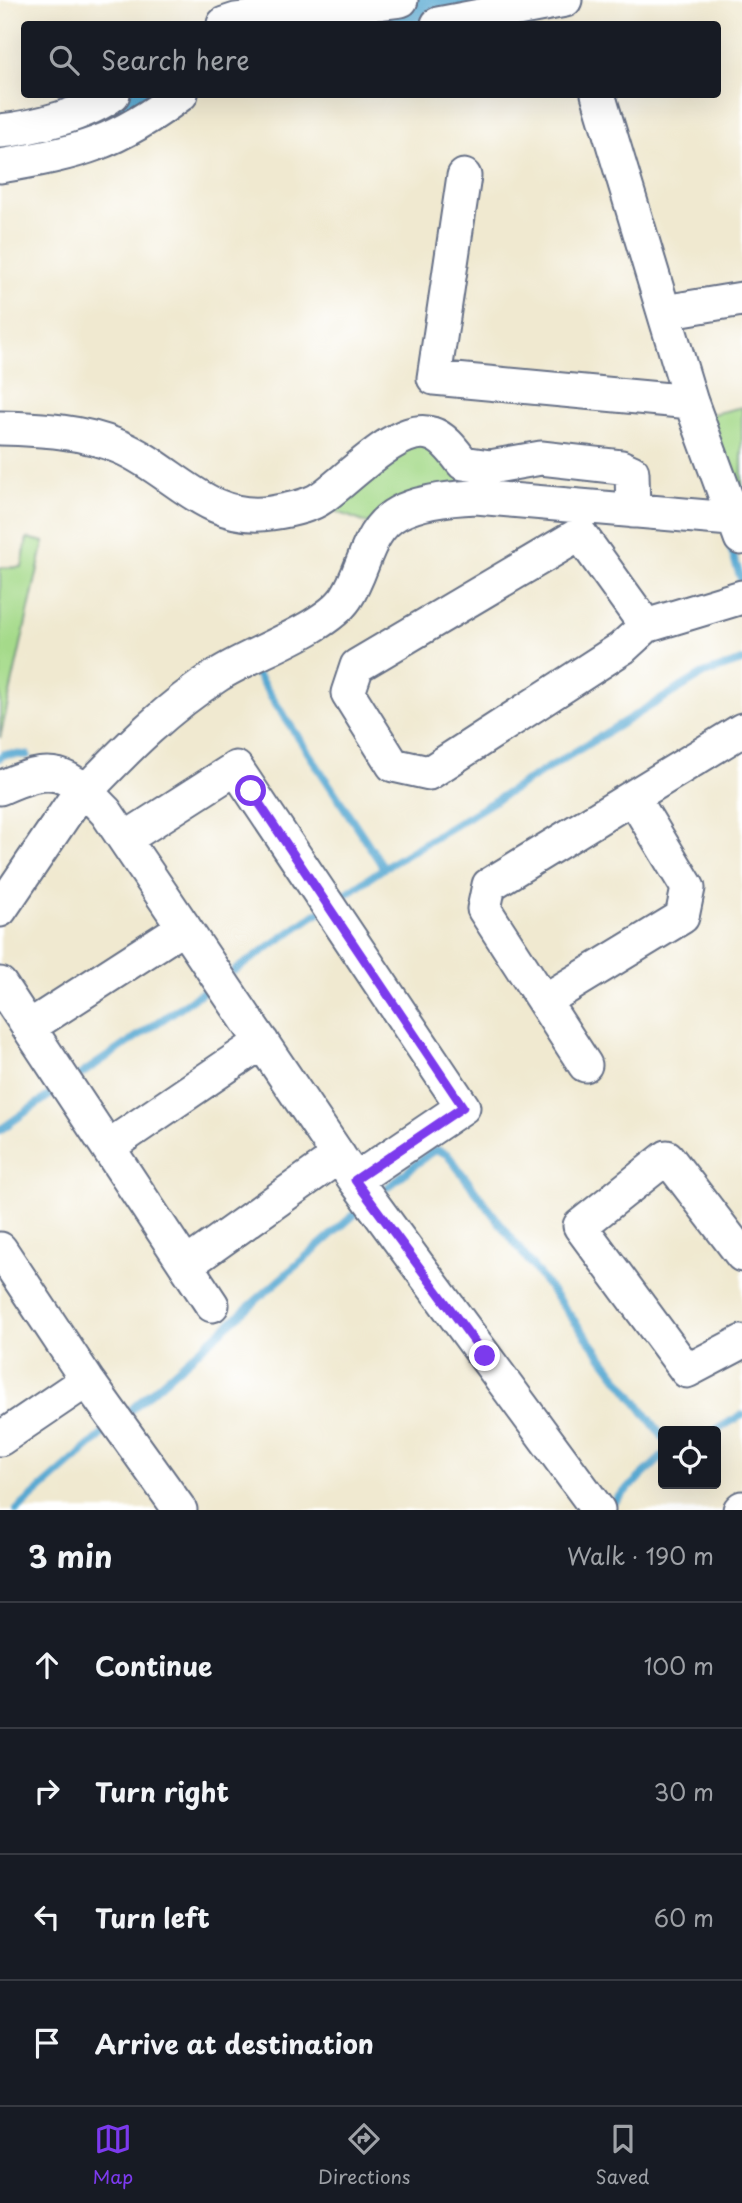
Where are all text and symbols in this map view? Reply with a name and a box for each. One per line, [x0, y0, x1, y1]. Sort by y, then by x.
search box [21, 21, 721, 98]
text: Search here [101, 40, 250, 79]
icon: search [45, 41, 83, 79]
route start [235, 775, 266, 806]
route end [469, 1340, 500, 1371]
map controls [658, 1426, 721, 1489]
button: locate [658, 1426, 721, 1489]
text: 3 min [28, 1533, 113, 1578]
text: Walk · 190 m [567, 1538, 714, 1573]
icon: ahead [28, 1646, 66, 1684]
text: Continue [95, 1646, 212, 1685]
text: 100 m [644, 1648, 714, 1683]
icon: right [28, 1772, 66, 1810]
text: Turn right [95, 1772, 229, 1811]
text: 30 m [653, 1774, 714, 1809]
icon: left [28, 1898, 66, 1936]
text: Turn left [95, 1898, 210, 1937]
text: 60 m [654, 1900, 714, 1935]
icon: arrive [28, 2024, 66, 2062]
text: Arrive at destination [95, 2024, 374, 2063]
tab: Map [93, 2120, 133, 2190]
tab: Directions [318, 2120, 411, 2190]
tab: Saved [596, 2120, 649, 2190]

